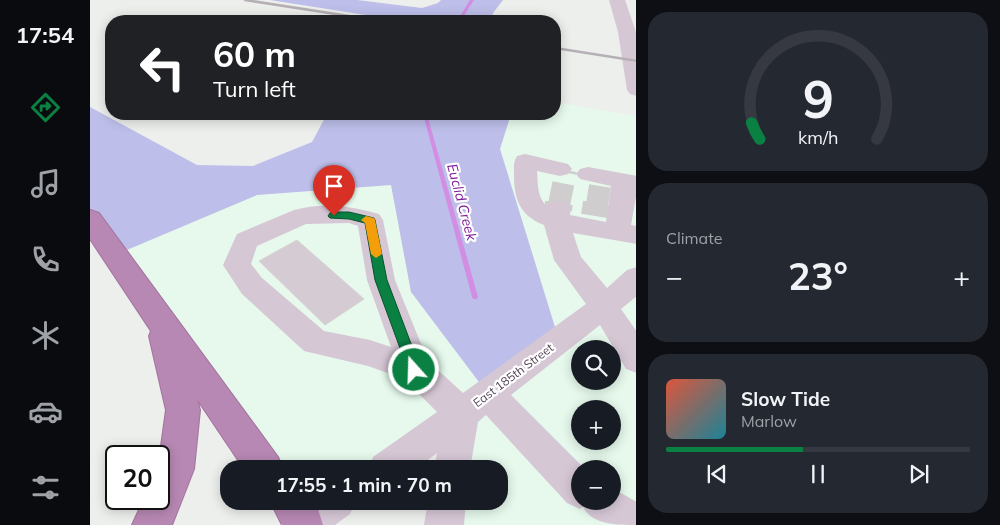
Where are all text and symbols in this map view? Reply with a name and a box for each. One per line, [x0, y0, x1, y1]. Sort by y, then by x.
text: 17:54 [16, 21, 74, 49]
text: 60 m [213, 32, 296, 76]
icon: left [130, 35, 195, 100]
text: 9 [802, 66, 834, 131]
text: Turn left [213, 75, 296, 103]
icon: directions [28, 90, 63, 125]
text: km/h [798, 126, 838, 148]
water label: Euclid Creek [443, 162, 481, 243]
pin [313, 165, 355, 216]
icon: music [28, 166, 63, 201]
icon: arrive [320, 172, 348, 200]
text: Climate [666, 228, 722, 248]
icon: phone [28, 242, 63, 277]
text: 23° [788, 252, 848, 300]
text: − [666, 259, 683, 294]
text: + [953, 259, 970, 294]
icon: climate [28, 318, 63, 353]
street label: East 185th Street [470, 340, 556, 410]
map controls [571, 340, 621, 510]
button: search [571, 340, 621, 390]
position arrow [387, 343, 439, 395]
text: Slow Tide [741, 387, 830, 411]
icon: car [28, 394, 63, 429]
button: + [571, 400, 621, 450]
text: Marlow [741, 411, 797, 431]
speed limit sign: 20 [105, 445, 170, 510]
button: − [571, 460, 621, 510]
icon: previous [703, 460, 731, 488]
icon: pause [804, 460, 832, 488]
icon: next [905, 460, 933, 488]
icon: filters [28, 470, 63, 505]
text: 17:55 · 1 min · 70 m [276, 473, 452, 497]

